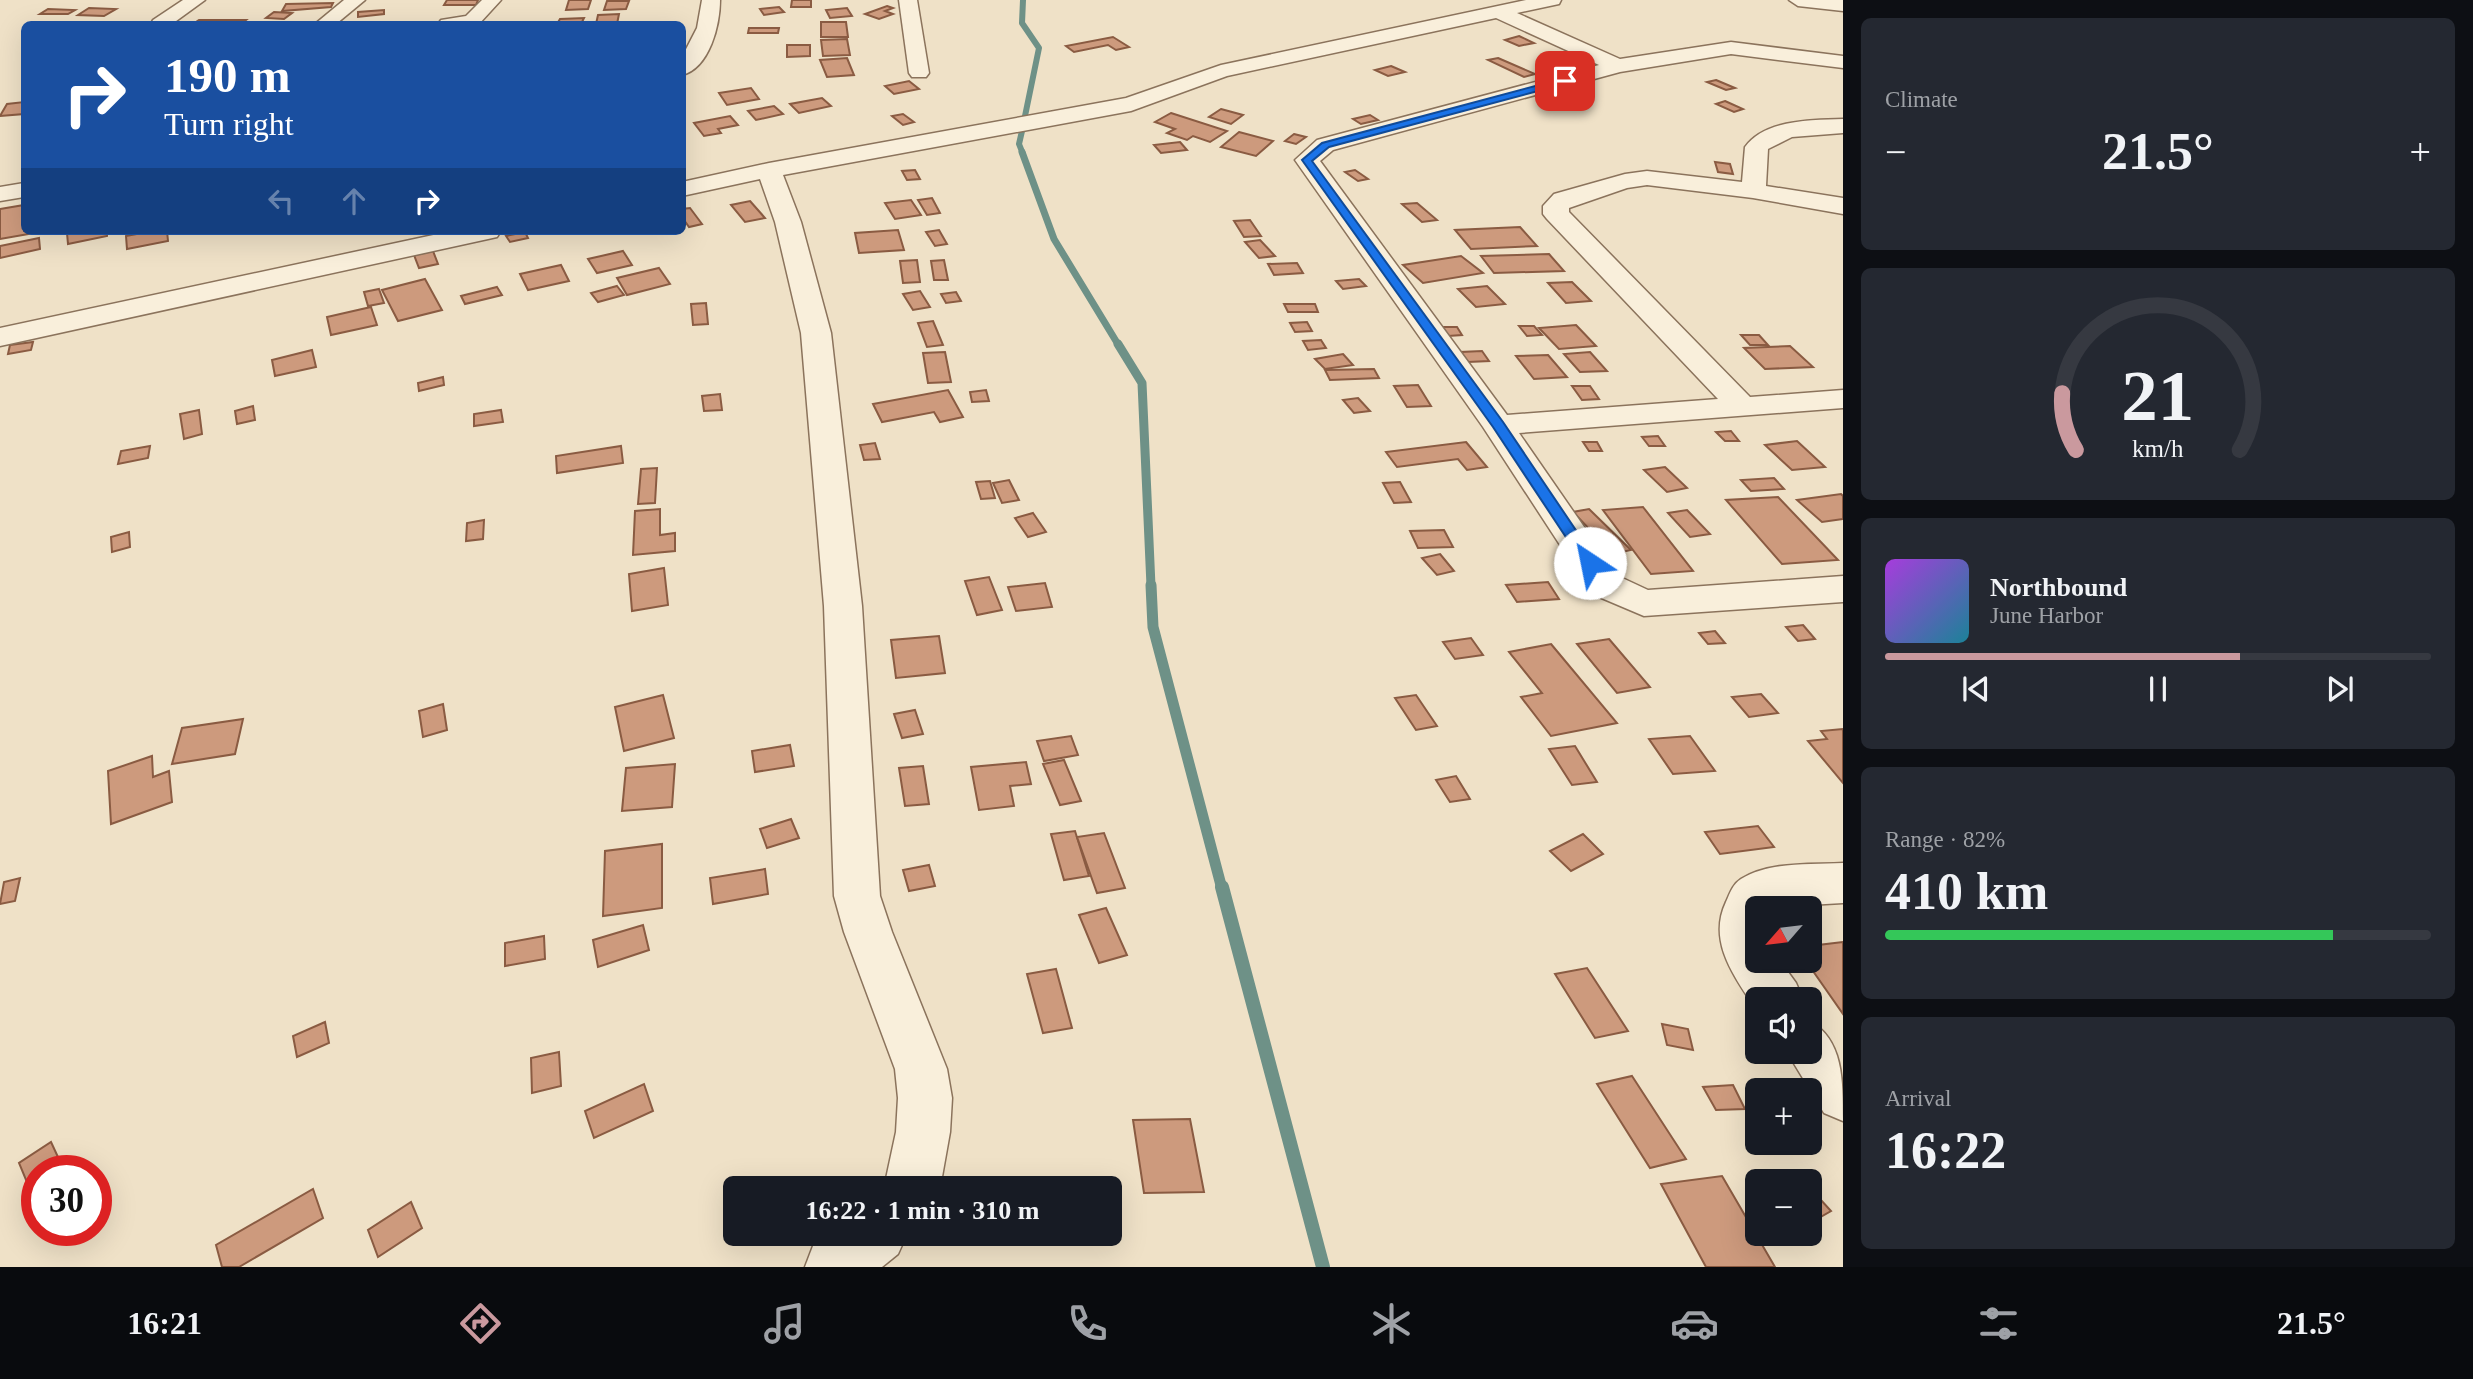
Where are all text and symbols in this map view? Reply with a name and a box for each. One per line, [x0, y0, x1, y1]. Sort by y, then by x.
text: 190 m [164, 48, 291, 103]
icon: right [49, 49, 140, 140]
pin [1535, 51, 1595, 111]
icon: arrive [1546, 62, 1584, 100]
text: Climate [1885, 87, 1958, 112]
text: Turn right [164, 106, 294, 142]
text: 21.5° [2102, 123, 2214, 180]
text: − [1885, 131, 1906, 173]
text: + [2410, 131, 2431, 173]
icon: left [262, 182, 300, 220]
icon: ahead [335, 182, 373, 220]
icon: right [408, 182, 446, 220]
text: 21 [2122, 355, 2194, 436]
text: km/h [2132, 434, 2184, 461]
position arrow [1553, 526, 1627, 600]
text: Northbound [1990, 573, 2127, 602]
text: June Harbor [1990, 603, 2103, 628]
icon: previous [1957, 670, 1995, 708]
icon: pause [2139, 670, 2177, 708]
icon: next [2321, 670, 2359, 708]
text: Range · 82% [1885, 827, 2005, 852]
text: 410 km [1885, 863, 2048, 920]
north arrow [1745, 896, 1822, 973]
map controls [1745, 896, 1822, 1246]
button: sound [1745, 987, 1822, 1064]
button: + [1745, 1078, 1822, 1155]
text: Arrival [1885, 1086, 1951, 1111]
text: 16:22 [1885, 1122, 2006, 1179]
speed limit sign: 30 [21, 1155, 112, 1246]
button: − [1745, 1169, 1822, 1246]
text: 16:22 · 1 min · 310 m [806, 1196, 1040, 1225]
icon: directions [456, 1299, 505, 1348]
icon: music [760, 1299, 809, 1348]
icon: phone [1063, 1299, 1112, 1348]
icon: climate [1367, 1299, 1416, 1348]
icon: car [1670, 1299, 1719, 1348]
icon: filters [1974, 1299, 2023, 1348]
text: 16:21 [127, 1305, 202, 1341]
text: 21.5° [2277, 1305, 2346, 1341]

